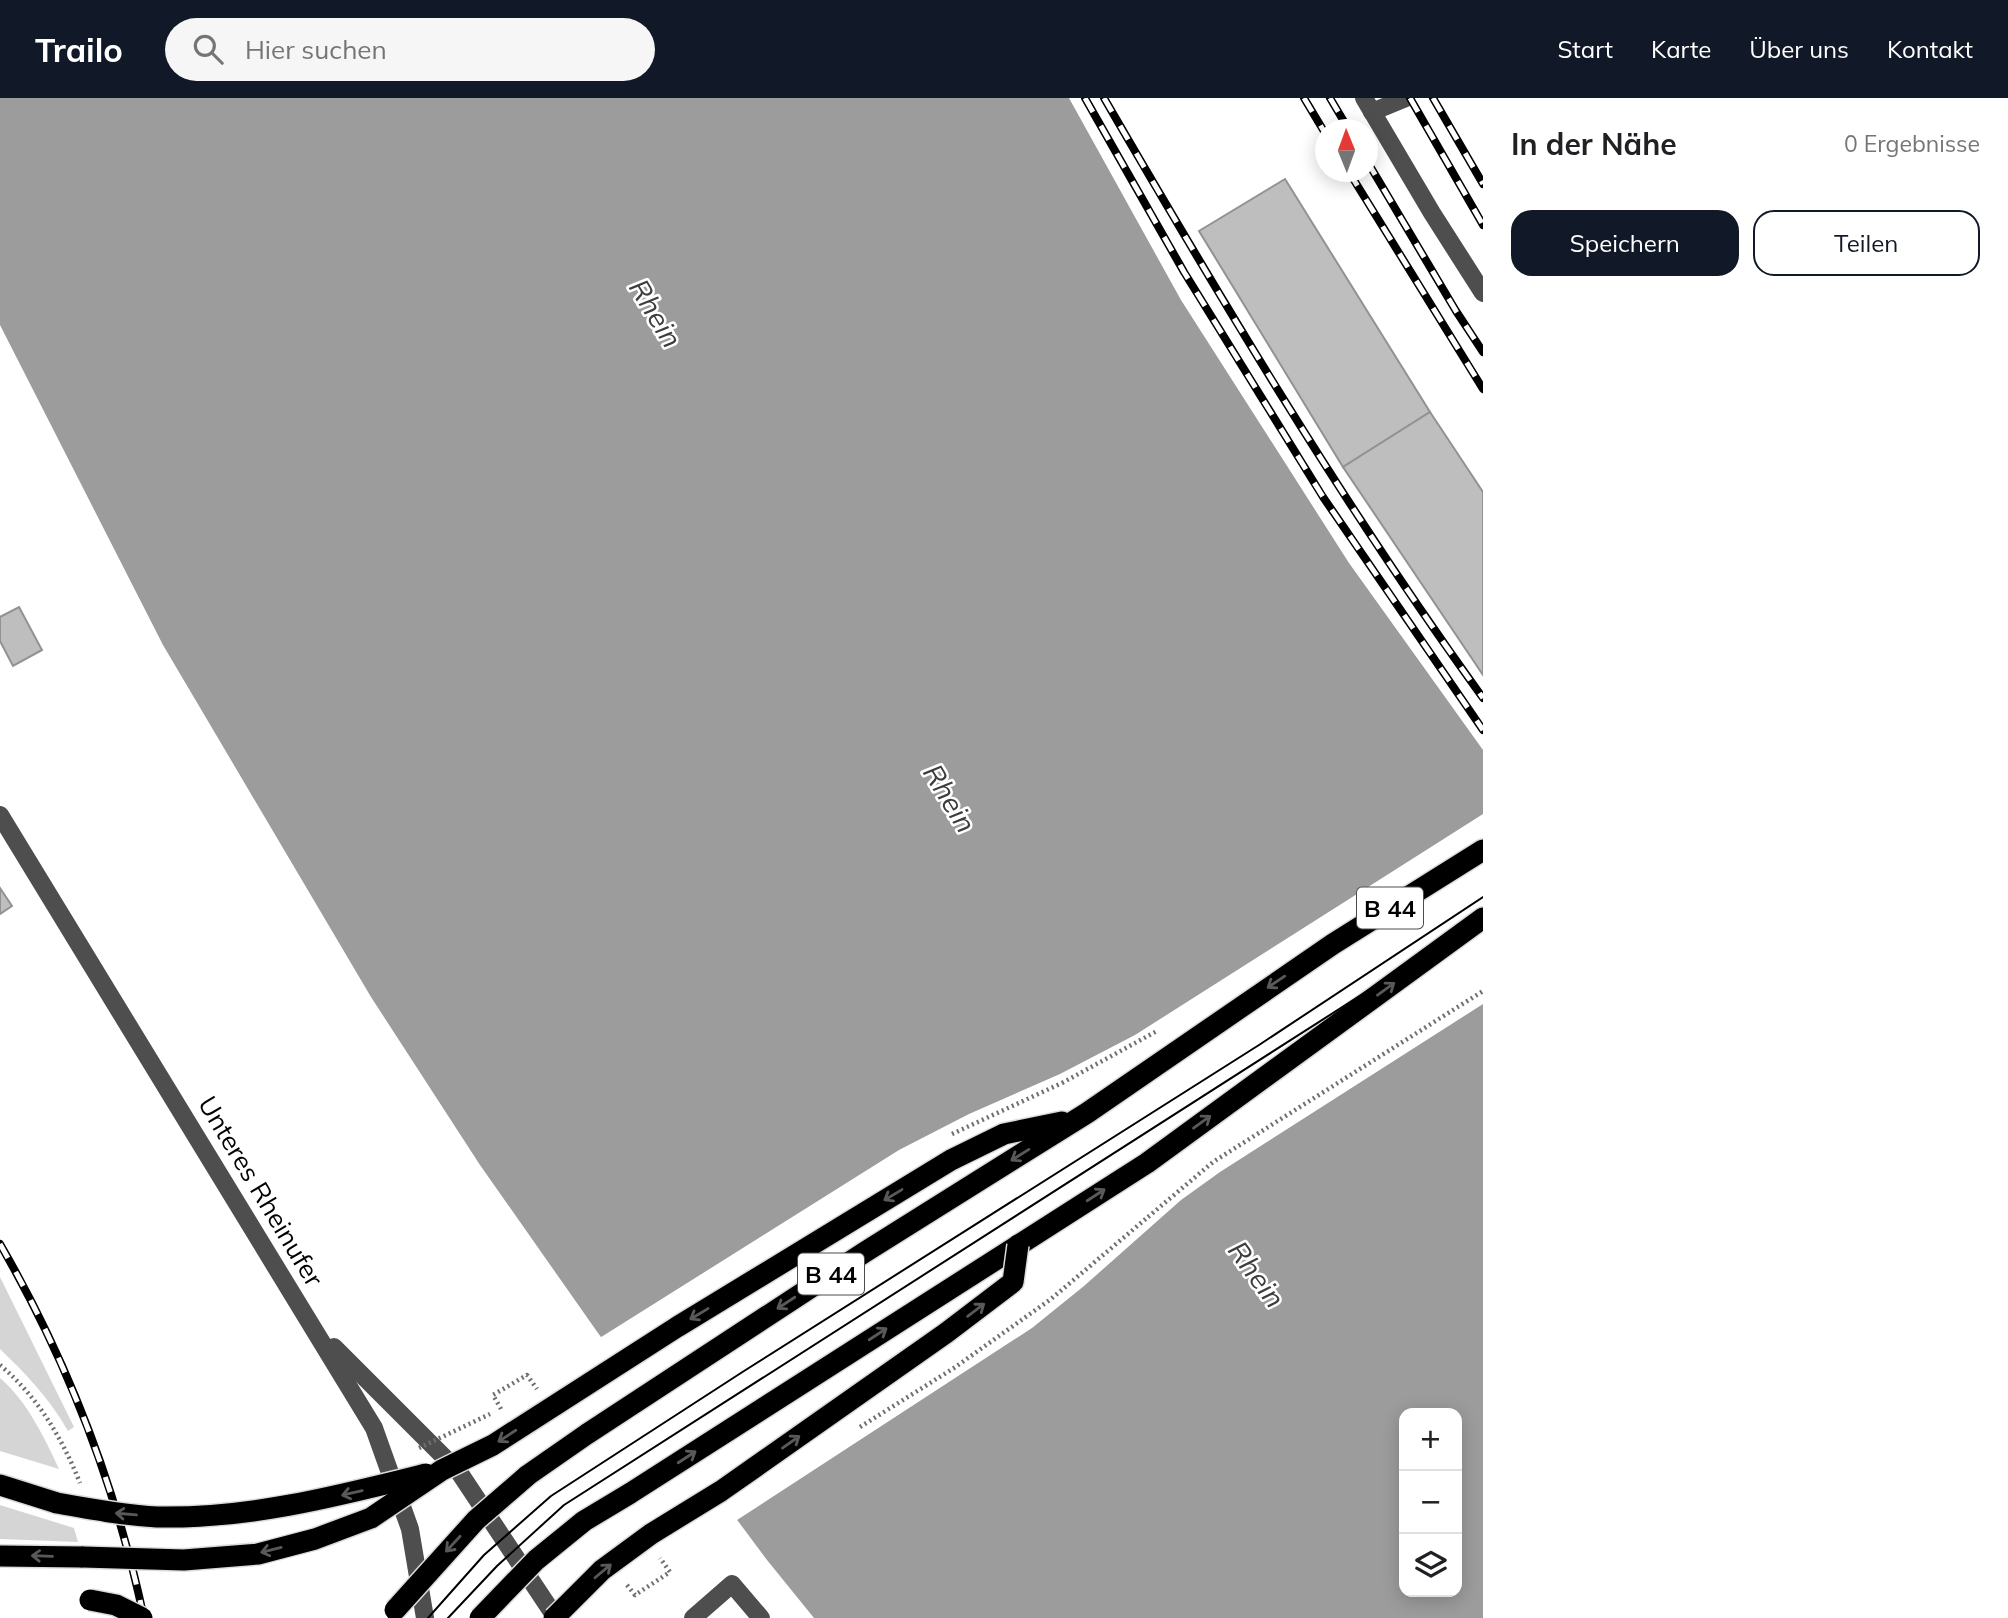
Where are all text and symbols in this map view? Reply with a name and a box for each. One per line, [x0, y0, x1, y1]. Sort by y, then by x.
search box [165, 18, 655, 81]
text: Trailo [35, 29, 123, 70]
icon: search [189, 30, 227, 68]
text: Hier suchen [245, 33, 387, 66]
text: Start [1557, 34, 1613, 64]
text: Karte [1651, 34, 1711, 64]
text: Über uns [1749, 34, 1849, 64]
text: Kontakt [1887, 34, 1973, 64]
north arrow [1315, 119, 1378, 182]
text: In der Nähe [1511, 125, 1677, 163]
text: 0 Ergebnisse [1844, 129, 1980, 158]
button: Speichern [1511, 210, 1739, 276]
button: Teilen [1753, 210, 1980, 276]
water label: Rhein [622, 272, 690, 354]
water label: Rhein [916, 757, 984, 839]
road number: B 44 [1357, 888, 1423, 928]
one-way arrow [1267, 975, 1286, 989]
one-way arrow [1376, 981, 1395, 996]
street label: Unteres Rheinufer [191, 1090, 331, 1293]
one-way arrow [1192, 1115, 1211, 1130]
one-way arrow [1010, 1148, 1030, 1162]
one-way arrow [1086, 1188, 1105, 1203]
one-way arrow [884, 1189, 904, 1203]
water label: Rhein [1221, 1234, 1293, 1314]
road number: B 44 [798, 1254, 864, 1294]
one-way arrow [777, 1295, 796, 1310]
one-way arrow [966, 1303, 985, 1318]
one-way arrow [690, 1306, 709, 1321]
one-way arrow [868, 1327, 888, 1341]
map controls [1399, 1408, 1462, 1597]
button: + [1399, 1408, 1462, 1471]
one-way arrow [498, 1428, 517, 1443]
one-way arrow [780, 1435, 800, 1449]
one-way arrow [676, 1449, 696, 1463]
button: − [1399, 1471, 1462, 1534]
one-way arrow [341, 1487, 363, 1500]
one-way arrow [115, 1507, 138, 1520]
button: layers [1399, 1534, 1462, 1597]
one-way arrow [445, 1535, 461, 1553]
one-way arrow [260, 1544, 283, 1557]
one-way arrow [30, 1549, 53, 1562]
one-way arrow [594, 1563, 612, 1579]

